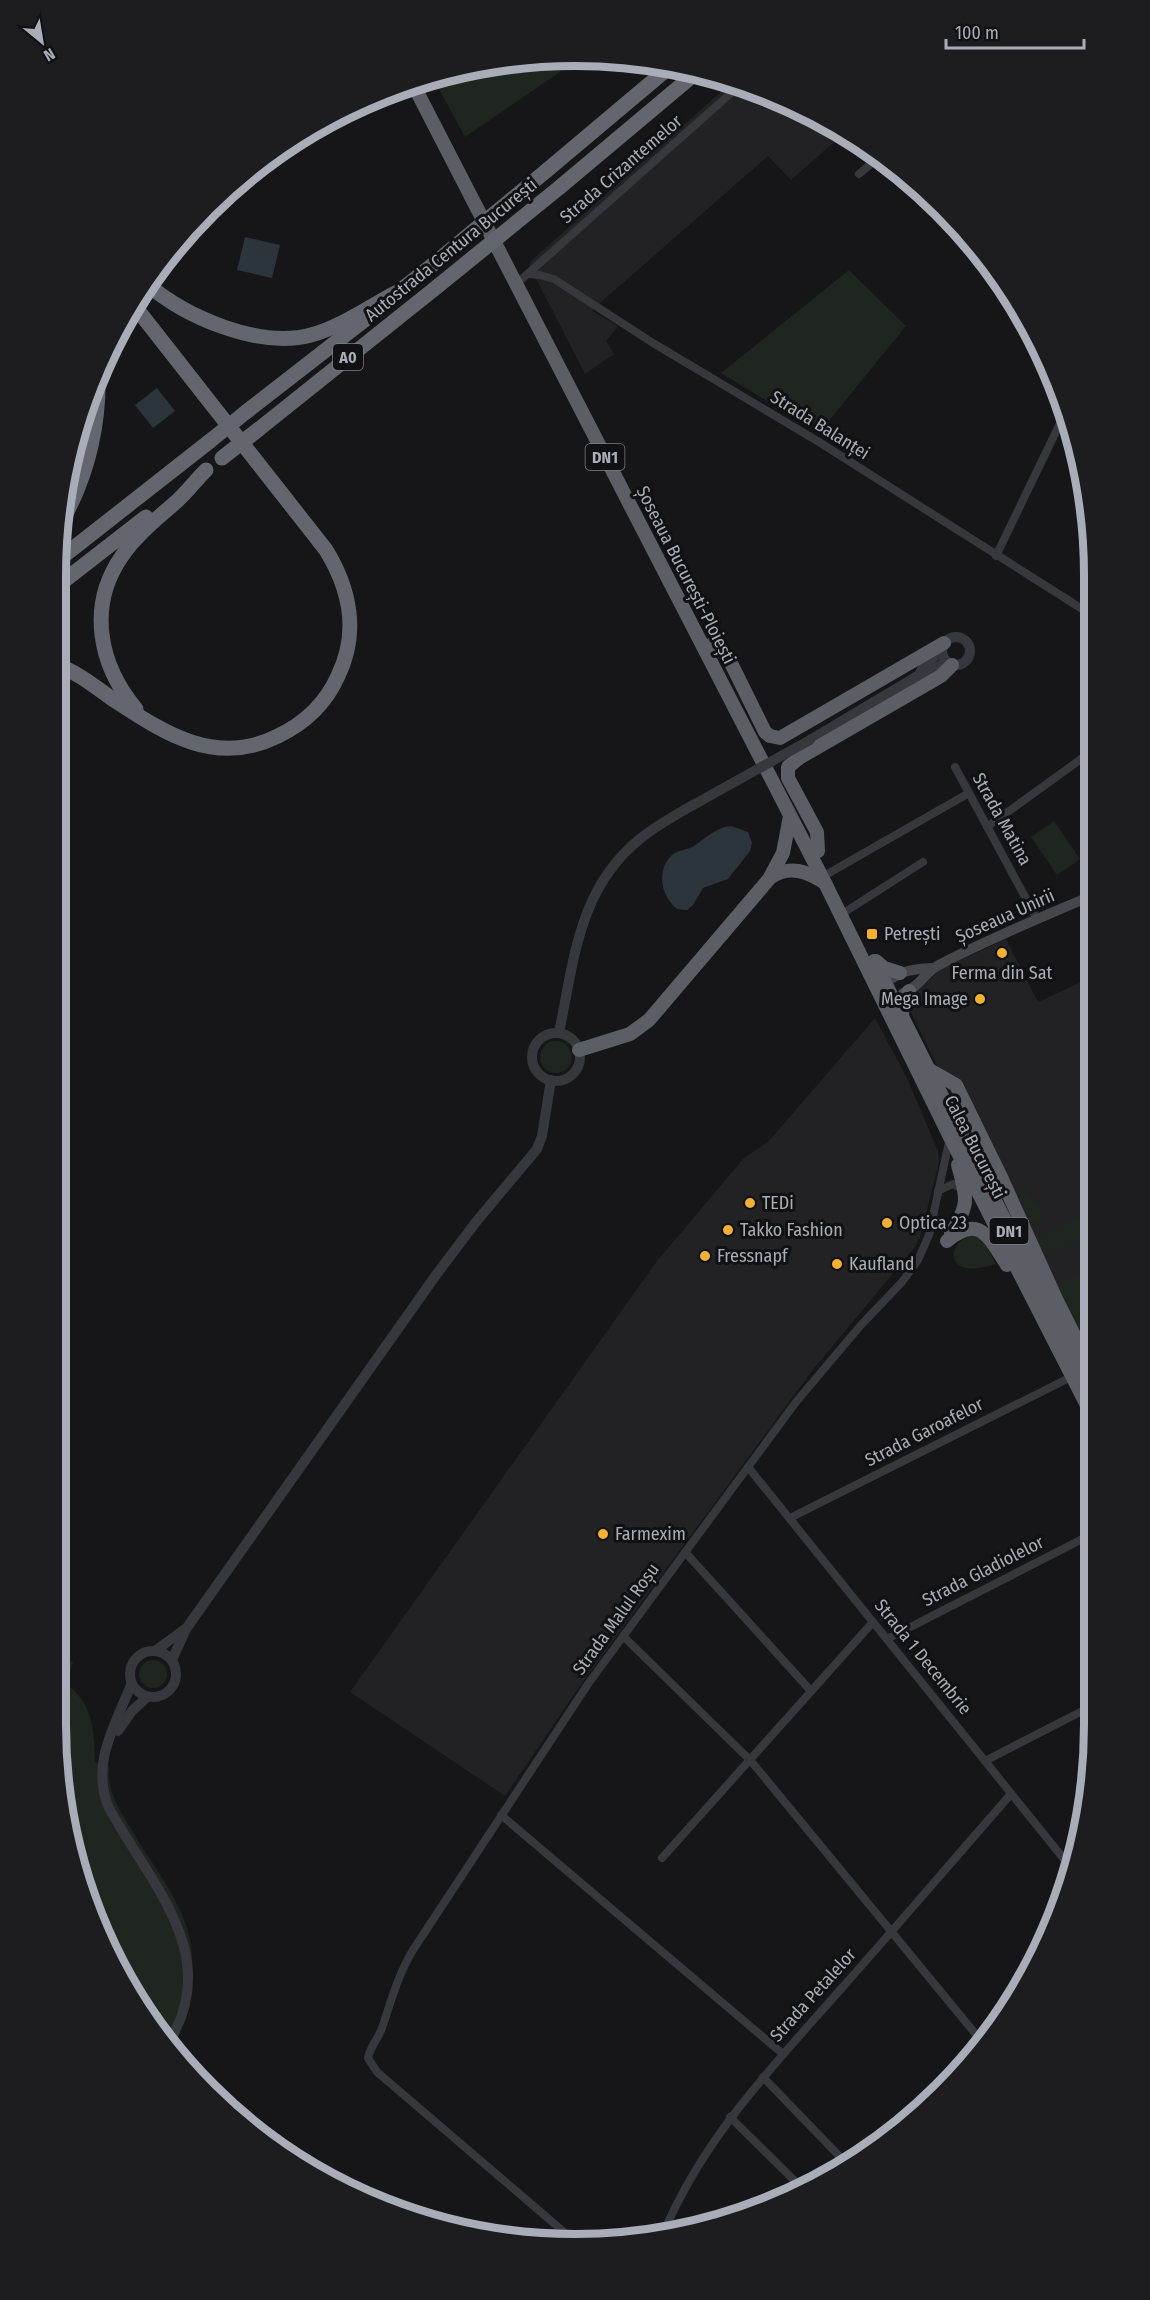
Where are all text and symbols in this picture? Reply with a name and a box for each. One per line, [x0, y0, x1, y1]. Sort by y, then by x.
north arrow [12, 12, 72, 72]
scale bar [946, 12, 1084, 50]
text: 100 m [955, 22, 999, 44]
text: N [40, 44, 58, 65]
street label: Strada Crizantemelor [555, 110, 687, 228]
street label: Autostrada Centura București [361, 174, 541, 326]
road number: A0 [333, 344, 363, 370]
street label: Strada Balanței [766, 386, 874, 464]
road number: DN1 [586, 444, 624, 470]
street label: Șoseaua București-Ploiești [632, 482, 740, 668]
street label: Strada Matina [968, 769, 1037, 869]
street label: Șoseaua Unirii [952, 884, 1058, 948]
place label: Petrești [884, 923, 940, 945]
marker: Petrești [865, 927, 879, 941]
marker: Ferma din Sat [995, 946, 1009, 960]
place label: Ferma din Sat [952, 962, 1053, 984]
place label: Mega Image [881, 988, 968, 1010]
marker: Mega Image [973, 992, 987, 1006]
street label: Calea București [940, 1092, 1010, 1202]
place label: TEDi [762, 1192, 794, 1214]
marker: TEDi [743, 1196, 757, 1210]
place label: Optica 23 [899, 1212, 967, 1234]
marker: Optica 23 [880, 1216, 894, 1230]
road number: DN1 [990, 1218, 1028, 1244]
place label: Takko Fashion [740, 1219, 843, 1241]
marker: Takko Fashion [721, 1223, 735, 1237]
place label: Fressnapf [717, 1245, 789, 1267]
marker: Fressnapf [698, 1249, 712, 1263]
place label: Kaufland [849, 1253, 914, 1275]
marker: Kaufland [830, 1257, 844, 1271]
street label: Strada Garoafelor [861, 1392, 987, 1471]
place label: Farmexim [615, 1523, 686, 1545]
marker: Farmexim [596, 1527, 610, 1541]
street label: Strada Gladiolelor [919, 1531, 1048, 1611]
street label: Strada Malul Roșu [568, 1559, 664, 1679]
street label: Strada 1 Decembrie [870, 1595, 976, 1719]
street label: Strada Petalelor [765, 1943, 861, 2046]

